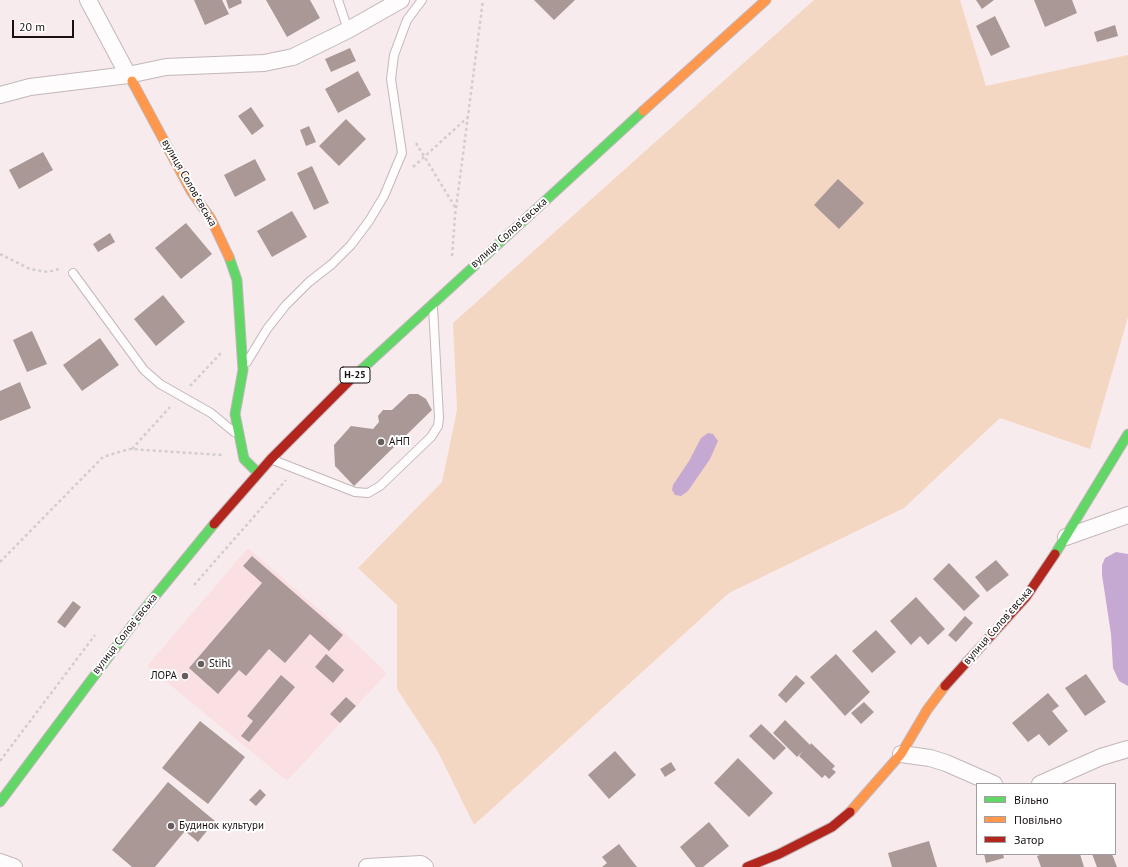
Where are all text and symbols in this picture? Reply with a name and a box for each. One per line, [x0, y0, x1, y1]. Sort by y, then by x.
scale bar [14, 12, 76, 38]
text: 20 m [19, 19, 45, 34]
street label: вулиця Соловʼєвська [159, 137, 219, 229]
street label: вулиця Соловʼєвська [468, 195, 550, 271]
road number: Н-25 [340, 367, 370, 383]
place label: АНП [389, 435, 410, 449]
marker: АНП [376, 437, 386, 447]
street label: вулиця Соловʼєвська [961, 585, 1035, 667]
street label: вулиця Соловʼєвська [89, 591, 161, 677]
place label: Stihl [209, 657, 231, 671]
marker: Stihl [196, 659, 206, 669]
place label: ЛОРА [151, 669, 177, 683]
marker: ЛОРА [180, 671, 190, 681]
legend [976, 783, 1116, 855]
text: Вільно [1014, 792, 1049, 807]
text: Повільно [1014, 812, 1062, 827]
place label: Будинок культури [179, 819, 264, 833]
marker: Будинок культури [166, 821, 176, 831]
text: Затор [1014, 832, 1044, 847]

